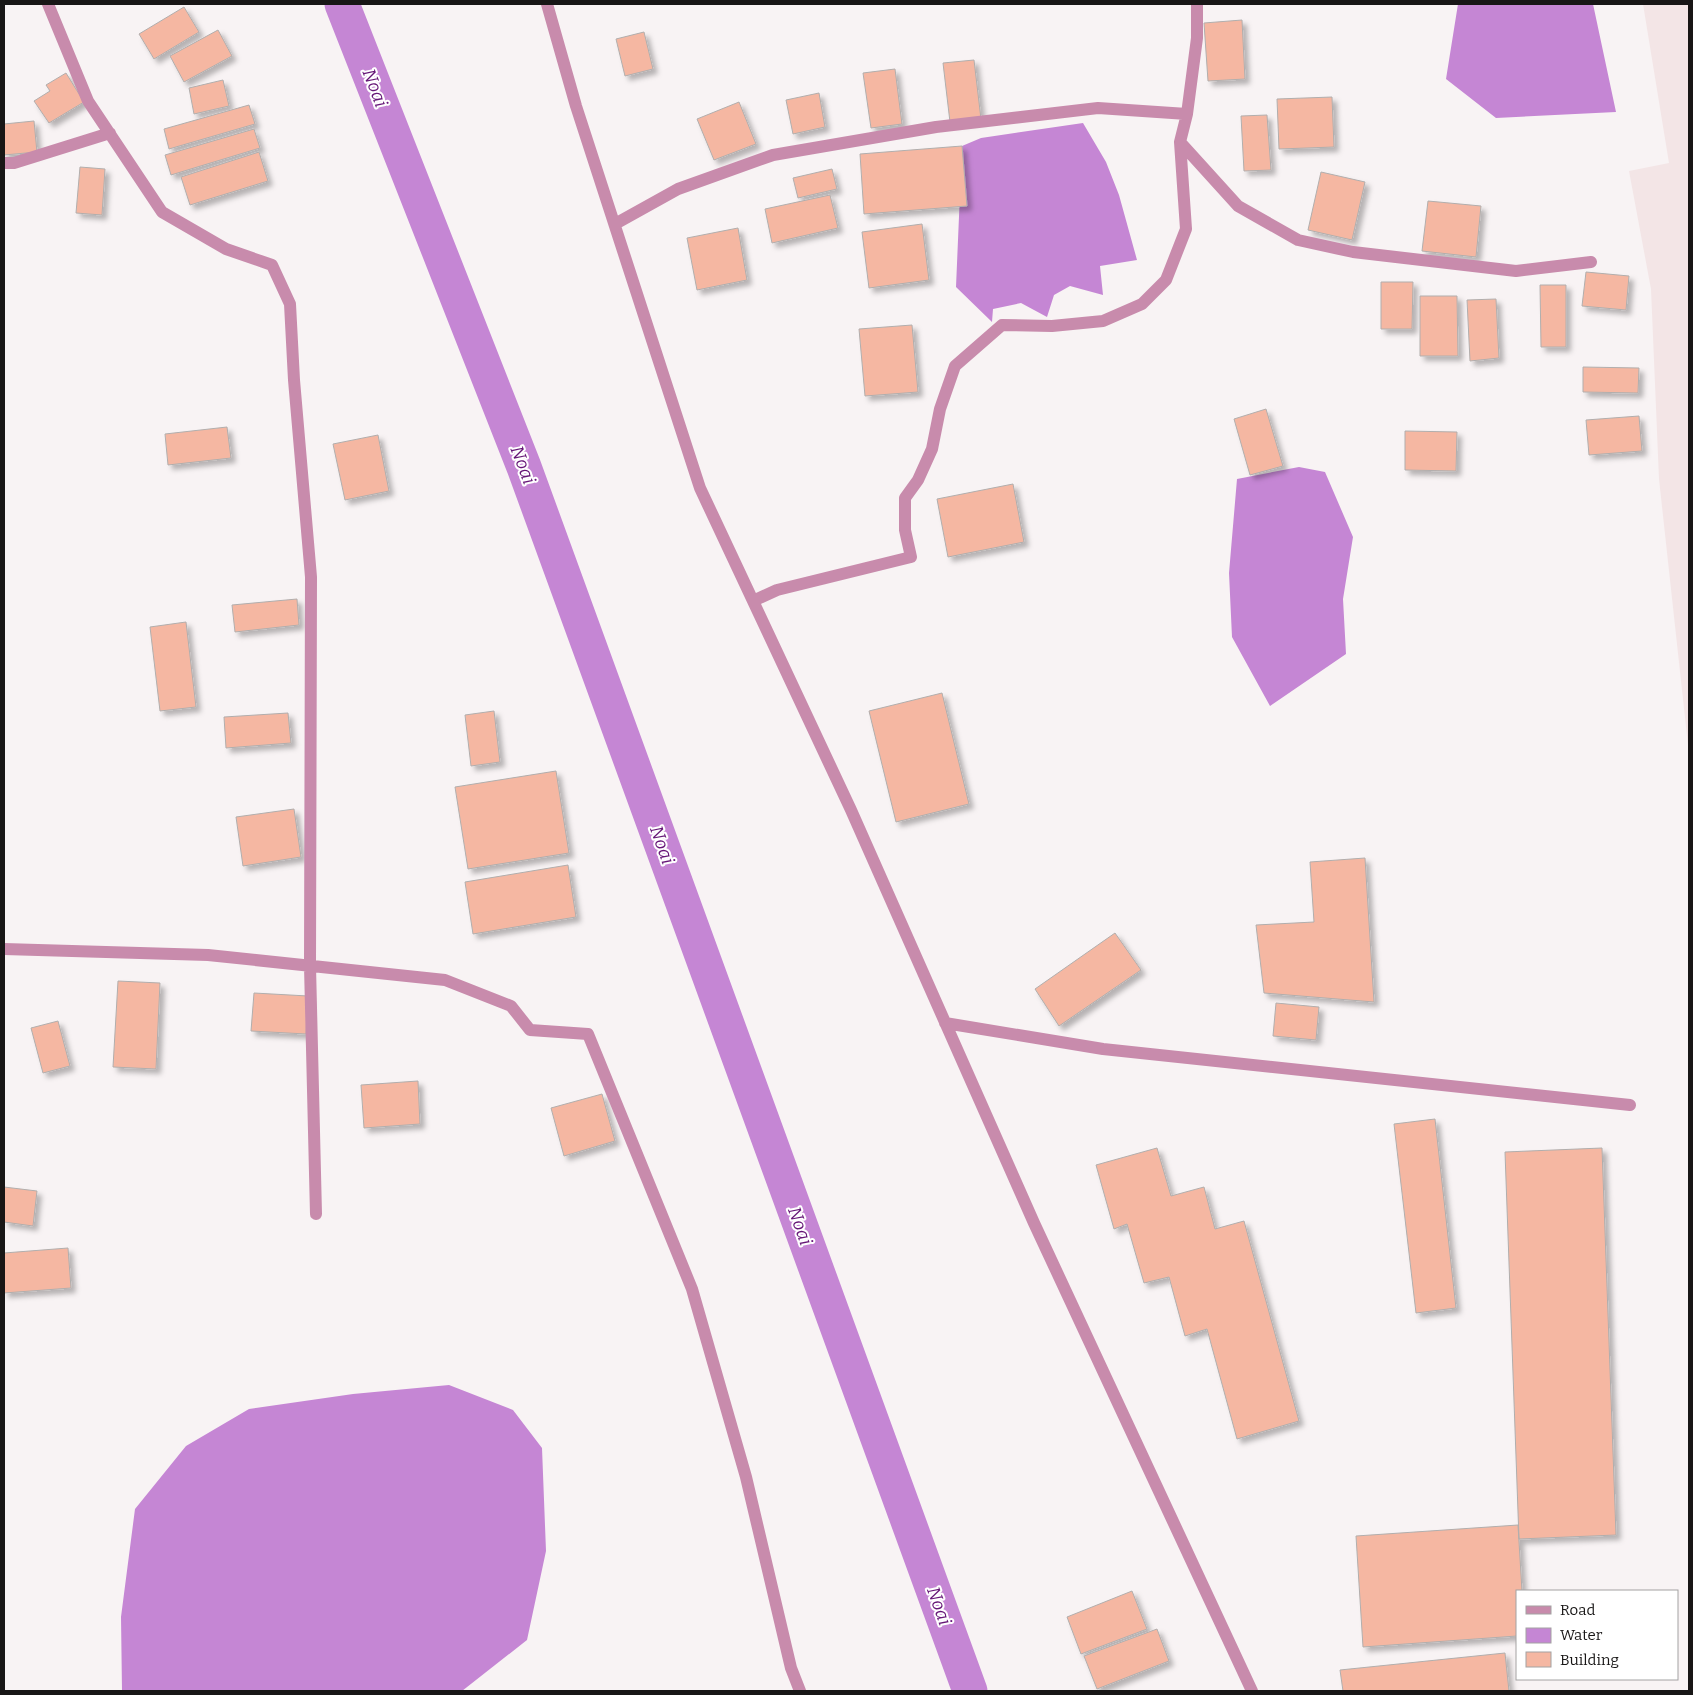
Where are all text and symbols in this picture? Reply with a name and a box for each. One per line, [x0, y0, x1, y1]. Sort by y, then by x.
water label: Noai [358, 66, 392, 110]
water label: Noai [506, 443, 540, 487]
water label: Noai [645, 823, 679, 867]
water label: Noai [783, 1204, 817, 1248]
water label: Noai [922, 1584, 956, 1628]
legend [1516, 1590, 1678, 1680]
text: Road [1560, 1601, 1595, 1619]
text: Water [1560, 1626, 1603, 1644]
text: Building [1560, 1651, 1619, 1669]

